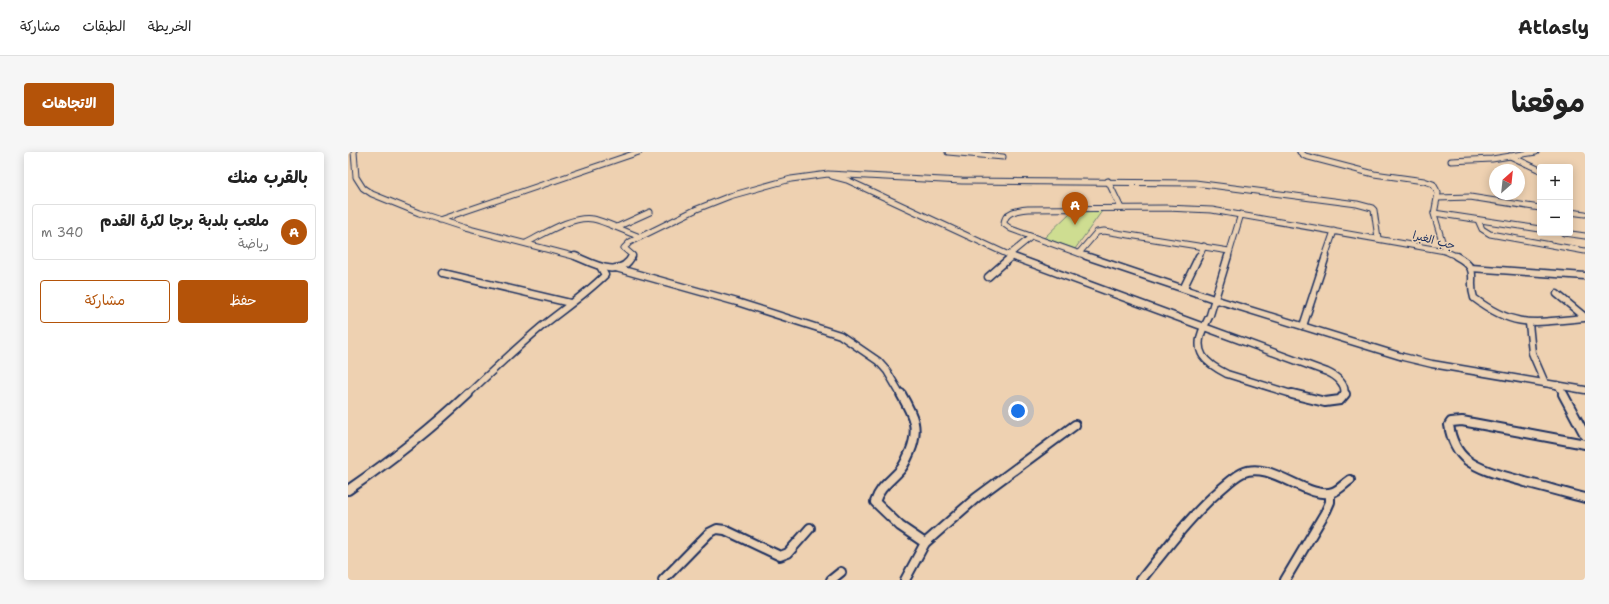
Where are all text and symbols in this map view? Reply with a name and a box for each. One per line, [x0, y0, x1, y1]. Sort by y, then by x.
text: Atlasly [1518, 15, 1589, 40]
text: مشاركة [20, 17, 60, 35]
text: الطبقات [82, 17, 126, 35]
text: الخريطة [148, 17, 191, 35]
button: الاتجاهات [24, 83, 114, 126]
text: موقعنا [1511, 83, 1585, 121]
north arrow [1489, 164, 1525, 200]
map controls [1537, 164, 1573, 236]
button: + [1537, 164, 1573, 200]
text: بالقرب منك [228, 166, 308, 188]
pin: A [1062, 192, 1088, 225]
button: − [1537, 200, 1573, 236]
text: ملعب بلدبة برجا لكرة القدم [100, 211, 269, 231]
text: 340 m [41, 224, 83, 241]
text: A [289, 224, 299, 241]
street label: جب الغبرا [1411, 228, 1457, 253]
text: رياضة [238, 235, 269, 252]
button: مشاركة [40, 280, 170, 323]
button: حفظ [178, 280, 308, 323]
your location [1008, 401, 1028, 421]

